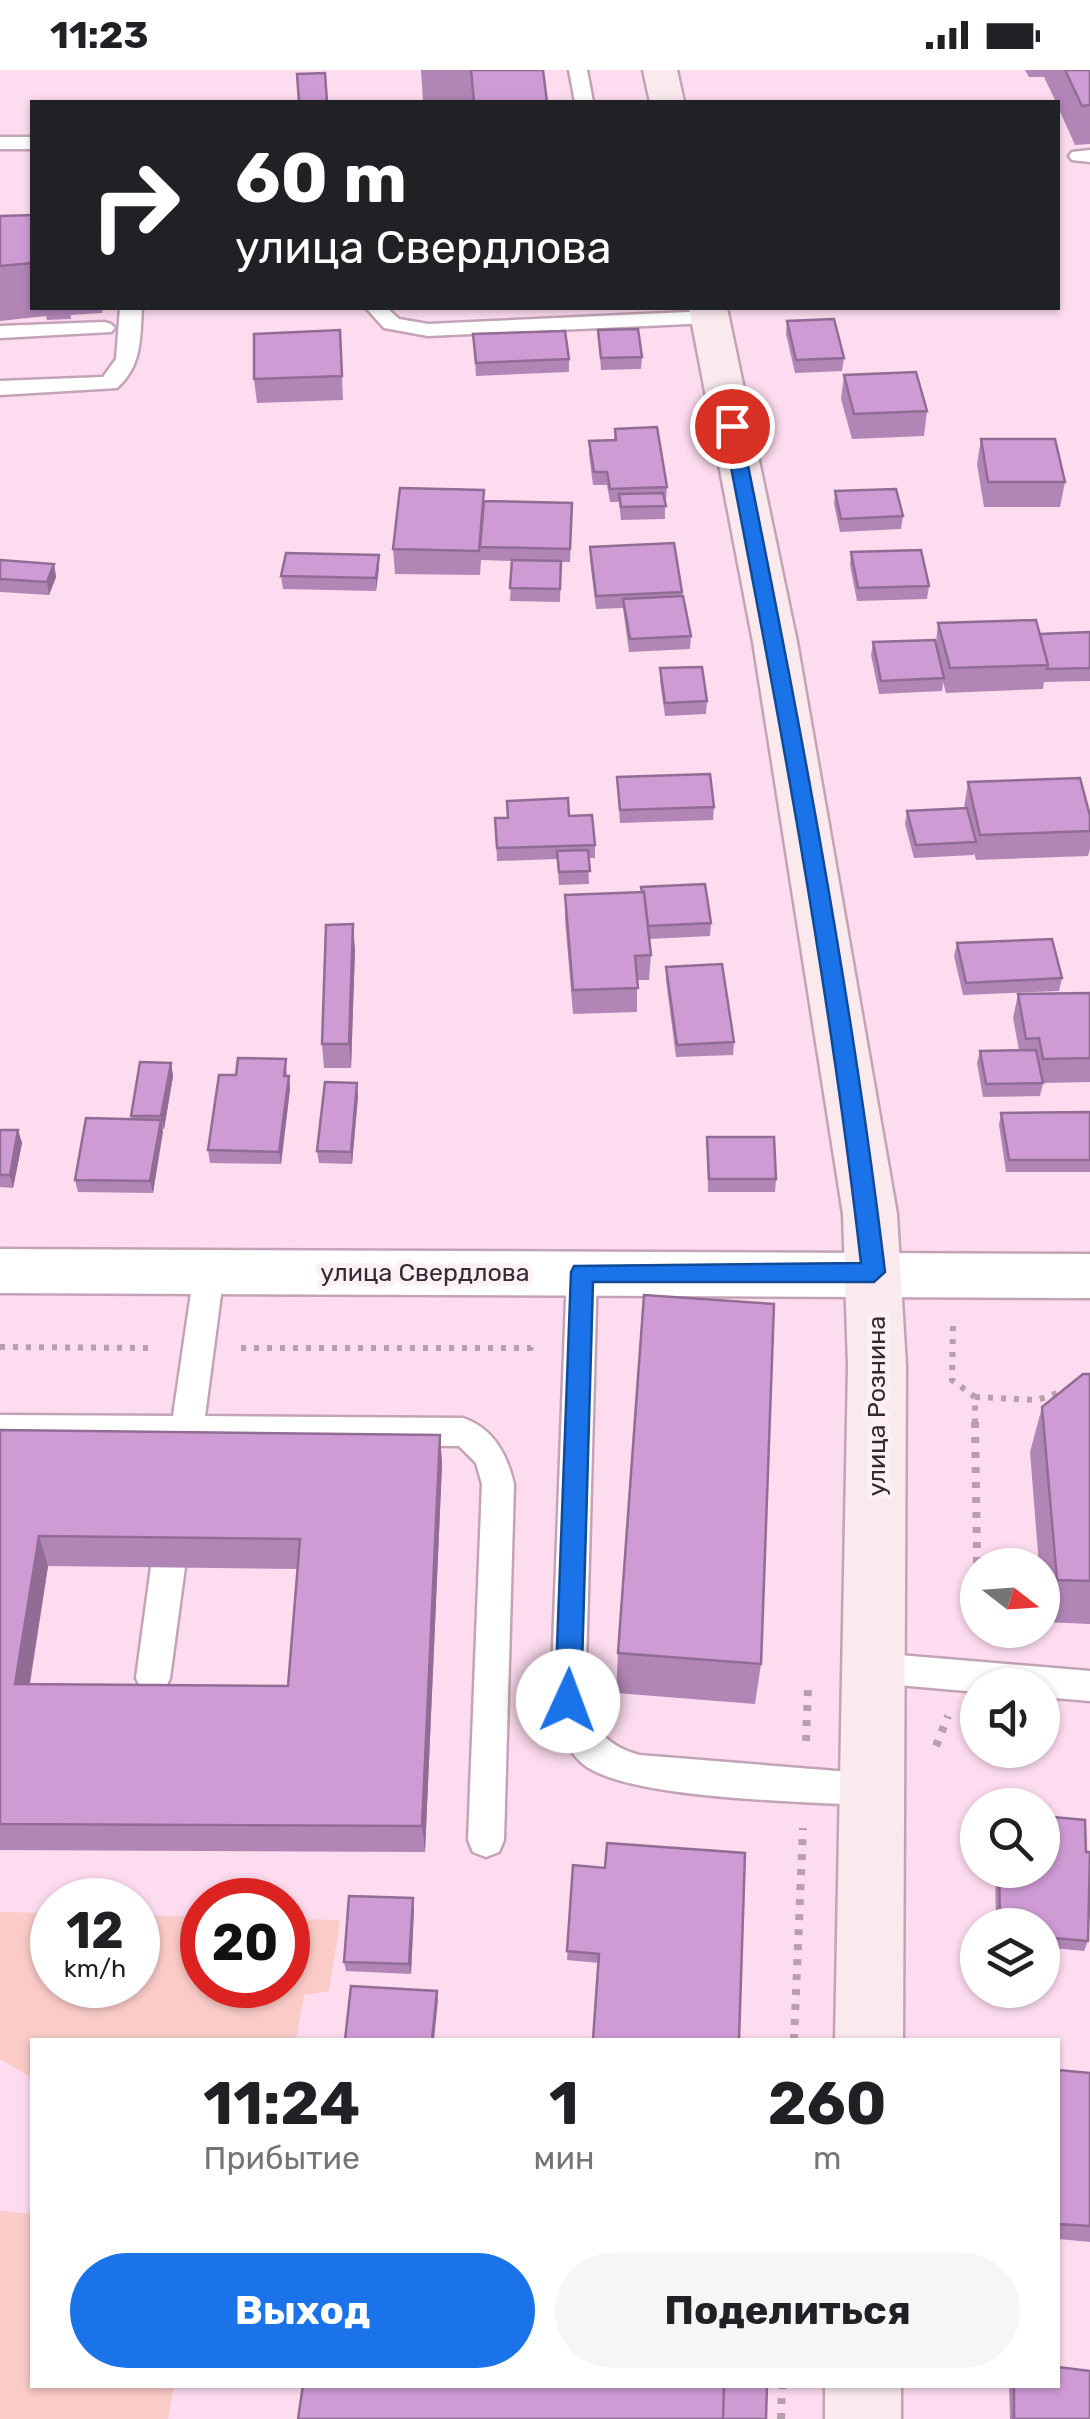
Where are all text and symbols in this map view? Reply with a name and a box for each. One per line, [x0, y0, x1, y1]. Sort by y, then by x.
text: 11:23 [50, 12, 149, 58]
text: 60 m [235, 137, 407, 220]
icon: right [70, 140, 200, 270]
text: улица Свердлова [235, 221, 612, 274]
pin [690, 384, 775, 469]
icon: arrive [705, 399, 760, 454]
street label: улица Свердлова [320, 1258, 530, 1287]
street label: улица Рознина [862, 1316, 891, 1496]
north arrow [960, 1548, 1060, 1648]
map controls [960, 1548, 1060, 2008]
position arrow [516, 1649, 620, 1753]
button: sound [960, 1668, 1060, 1768]
button: search [960, 1788, 1060, 1888]
speed limit sign: 20 [180, 1878, 310, 2008]
text: 12 [66, 1901, 124, 1961]
button: layers [960, 1908, 1060, 2008]
text: km/h [64, 1954, 126, 1983]
text: 11:24 [203, 2068, 360, 2139]
text: 1 [549, 2068, 579, 2139]
text: 260 [768, 2068, 887, 2139]
text: Прибытие [204, 2139, 360, 2177]
text: мин [534, 2139, 594, 2177]
text: m [813, 2139, 841, 2177]
button: Выход [70, 2253, 535, 2368]
button: Поделиться [555, 2253, 1020, 2368]

